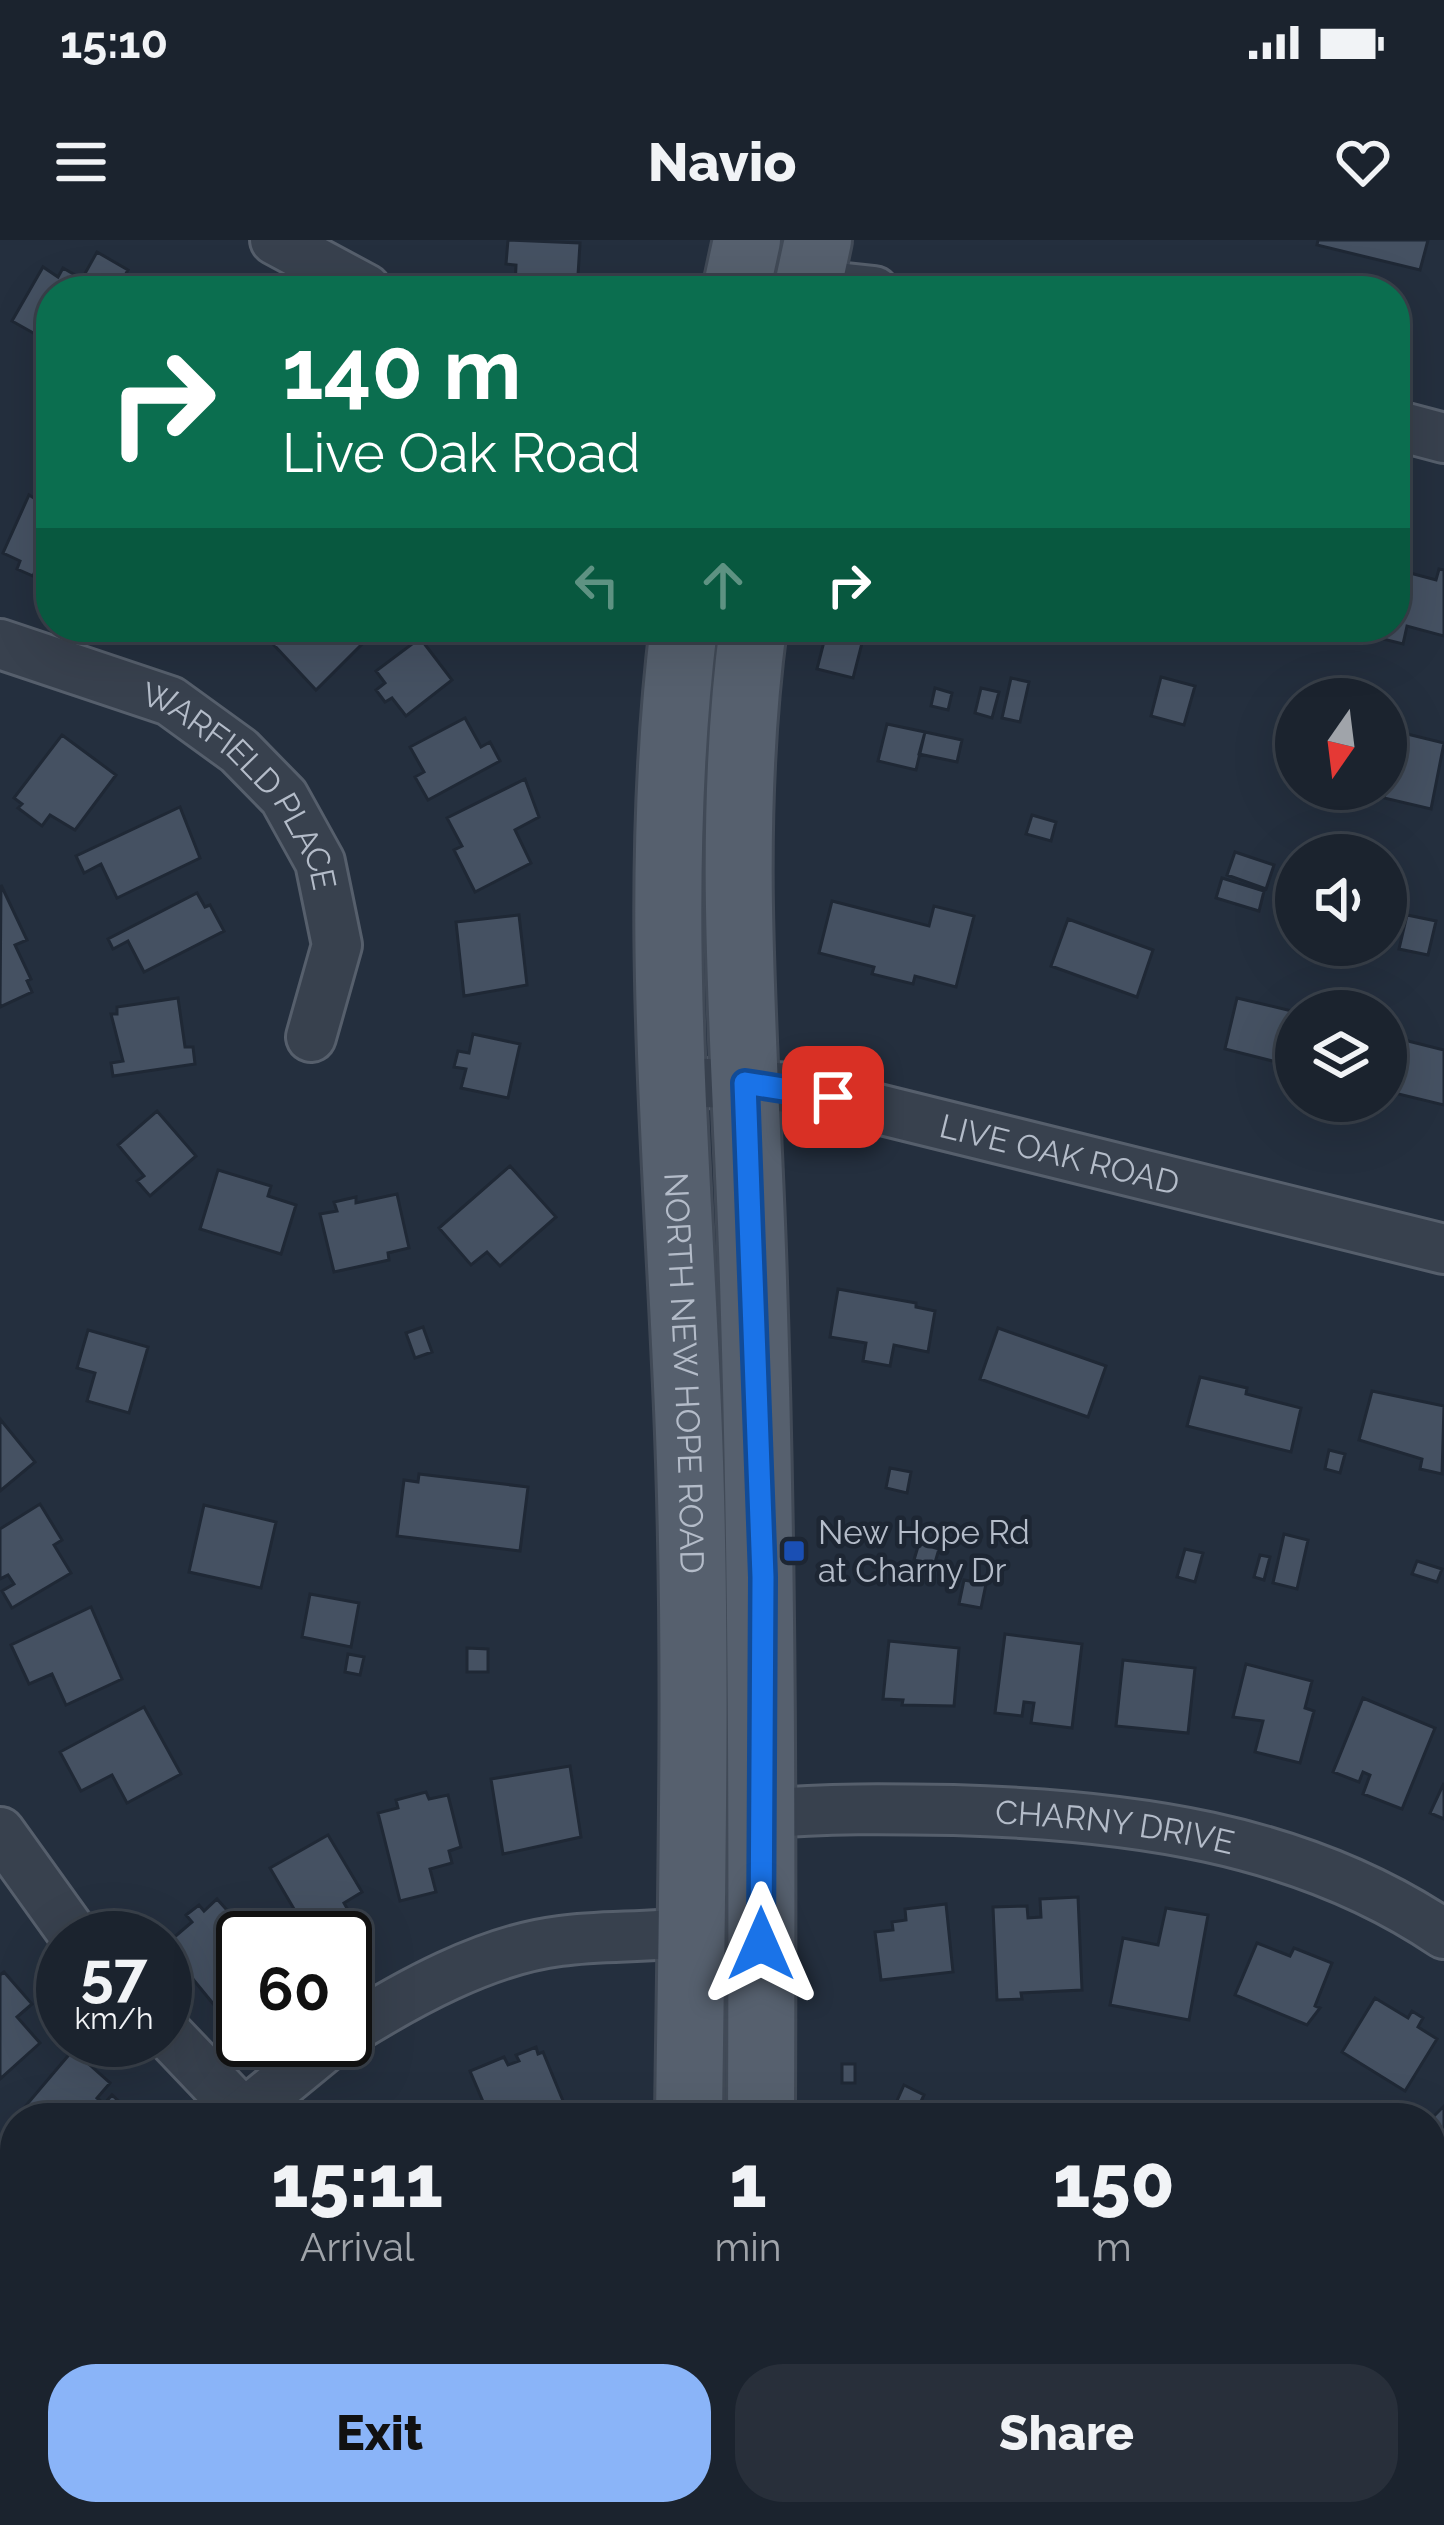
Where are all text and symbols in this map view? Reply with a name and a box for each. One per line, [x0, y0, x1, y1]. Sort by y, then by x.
text: 15:10 [60, 16, 168, 69]
icon: menu [48, 129, 114, 195]
icon: heart [1330, 129, 1396, 195]
text: Navio [648, 130, 796, 194]
text: 140 m [282, 320, 521, 419]
icon: right [84, 324, 240, 480]
text: Live Oak Road [282, 421, 640, 485]
icon: left [564, 552, 630, 618]
icon: ahead [690, 552, 756, 618]
icon: right [816, 552, 882, 618]
street label: WARFIELD PLACE [137, 674, 344, 893]
north arrow [1275, 678, 1407, 810]
map controls [1275, 678, 1407, 1122]
button: sound [1275, 834, 1407, 966]
button: layers [1275, 990, 1407, 1122]
pin [782, 1046, 884, 1148]
icon: arrive [800, 1064, 866, 1130]
street label: LIVE OAK ROAD [936, 1106, 1183, 1203]
street label: NORTH NEW HOPE ROAD [656, 1172, 712, 1574]
place label: New Hope Rd at Charny Dr [818, 1513, 1030, 1590]
marker: New Hope Rd at Charny Dr [781, 1538, 807, 1564]
street label: CHARNY DRIVE [994, 1793, 1238, 1862]
position arrow [698, 1881, 824, 2007]
speed limit sign: 60 [216, 1911, 372, 2067]
text: 57 [81, 1939, 147, 2009]
text: km/h [74, 2001, 154, 2036]
text: 15:11 [271, 2139, 443, 2224]
text: 1 [729, 2139, 767, 2224]
text: 150 [1053, 2139, 1175, 2224]
text: Arrival [300, 2224, 414, 2270]
text: min [714, 2224, 782, 2270]
text: m [1096, 2224, 1132, 2270]
button: Exit [48, 2364, 711, 2502]
button: Share [735, 2364, 1398, 2502]

